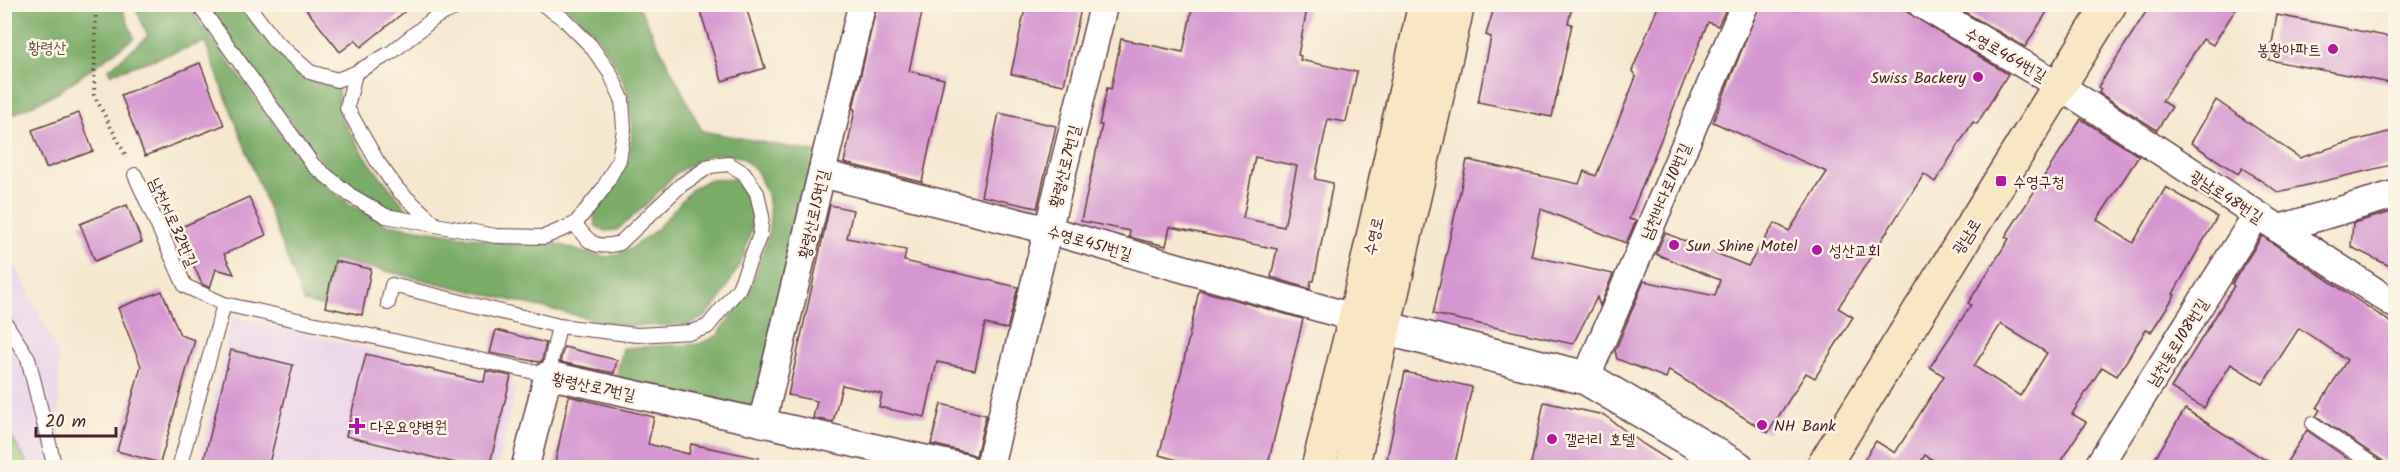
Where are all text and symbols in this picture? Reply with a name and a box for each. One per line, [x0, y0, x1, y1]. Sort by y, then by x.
street label: 수영로464번길 [1960, 22, 2051, 89]
park label: 황령산 [28, 36, 66, 61]
place label: 봉황아파트 [2257, 38, 2321, 63]
marker: 봉황아파트 [2326, 42, 2340, 56]
place label: Swiss Backery [1871, 66, 1966, 91]
marker: Swiss Backery [1971, 70, 1985, 84]
street label: 황령산로7번길 [1043, 122, 1088, 210]
street label: 남천바다로10번길 [1635, 139, 1698, 244]
street label: 광남로48번길 [2185, 164, 2268, 230]
street label: 황령산로15번길 [792, 167, 837, 261]
place label: 수영구청 [2013, 170, 2065, 195]
street label: 남천서로32번길 [142, 174, 204, 272]
marker: 수영구청 [1994, 174, 2008, 188]
street label: 광남로 [1946, 214, 1988, 260]
street label: 수영로 [1358, 215, 1391, 258]
street label: 수영로451번길 [1044, 219, 1135, 267]
place label: Sun Shine Motel [1686, 234, 1797, 259]
marker: Sun Shine Motel [1667, 238, 1681, 252]
place label: 성산교회 [1829, 239, 1881, 264]
marker: 성산교회 [1810, 243, 1824, 257]
street label: 남천동로108번길 [2141, 294, 2215, 392]
street label: 황령산로7번길 [550, 366, 638, 409]
scale bar [36, 400, 116, 438]
text: 20 m [45, 408, 86, 437]
place label: NH Bank [1774, 414, 1836, 439]
place label: 다온요양병원 [370, 415, 447, 440]
marker: 다온요양병원 [348, 417, 366, 435]
marker: NH Bank [1755, 418, 1769, 432]
place label: 갤러리 호텔 [1564, 428, 1635, 453]
marker: 갤러리 호텔 [1545, 432, 1559, 446]

